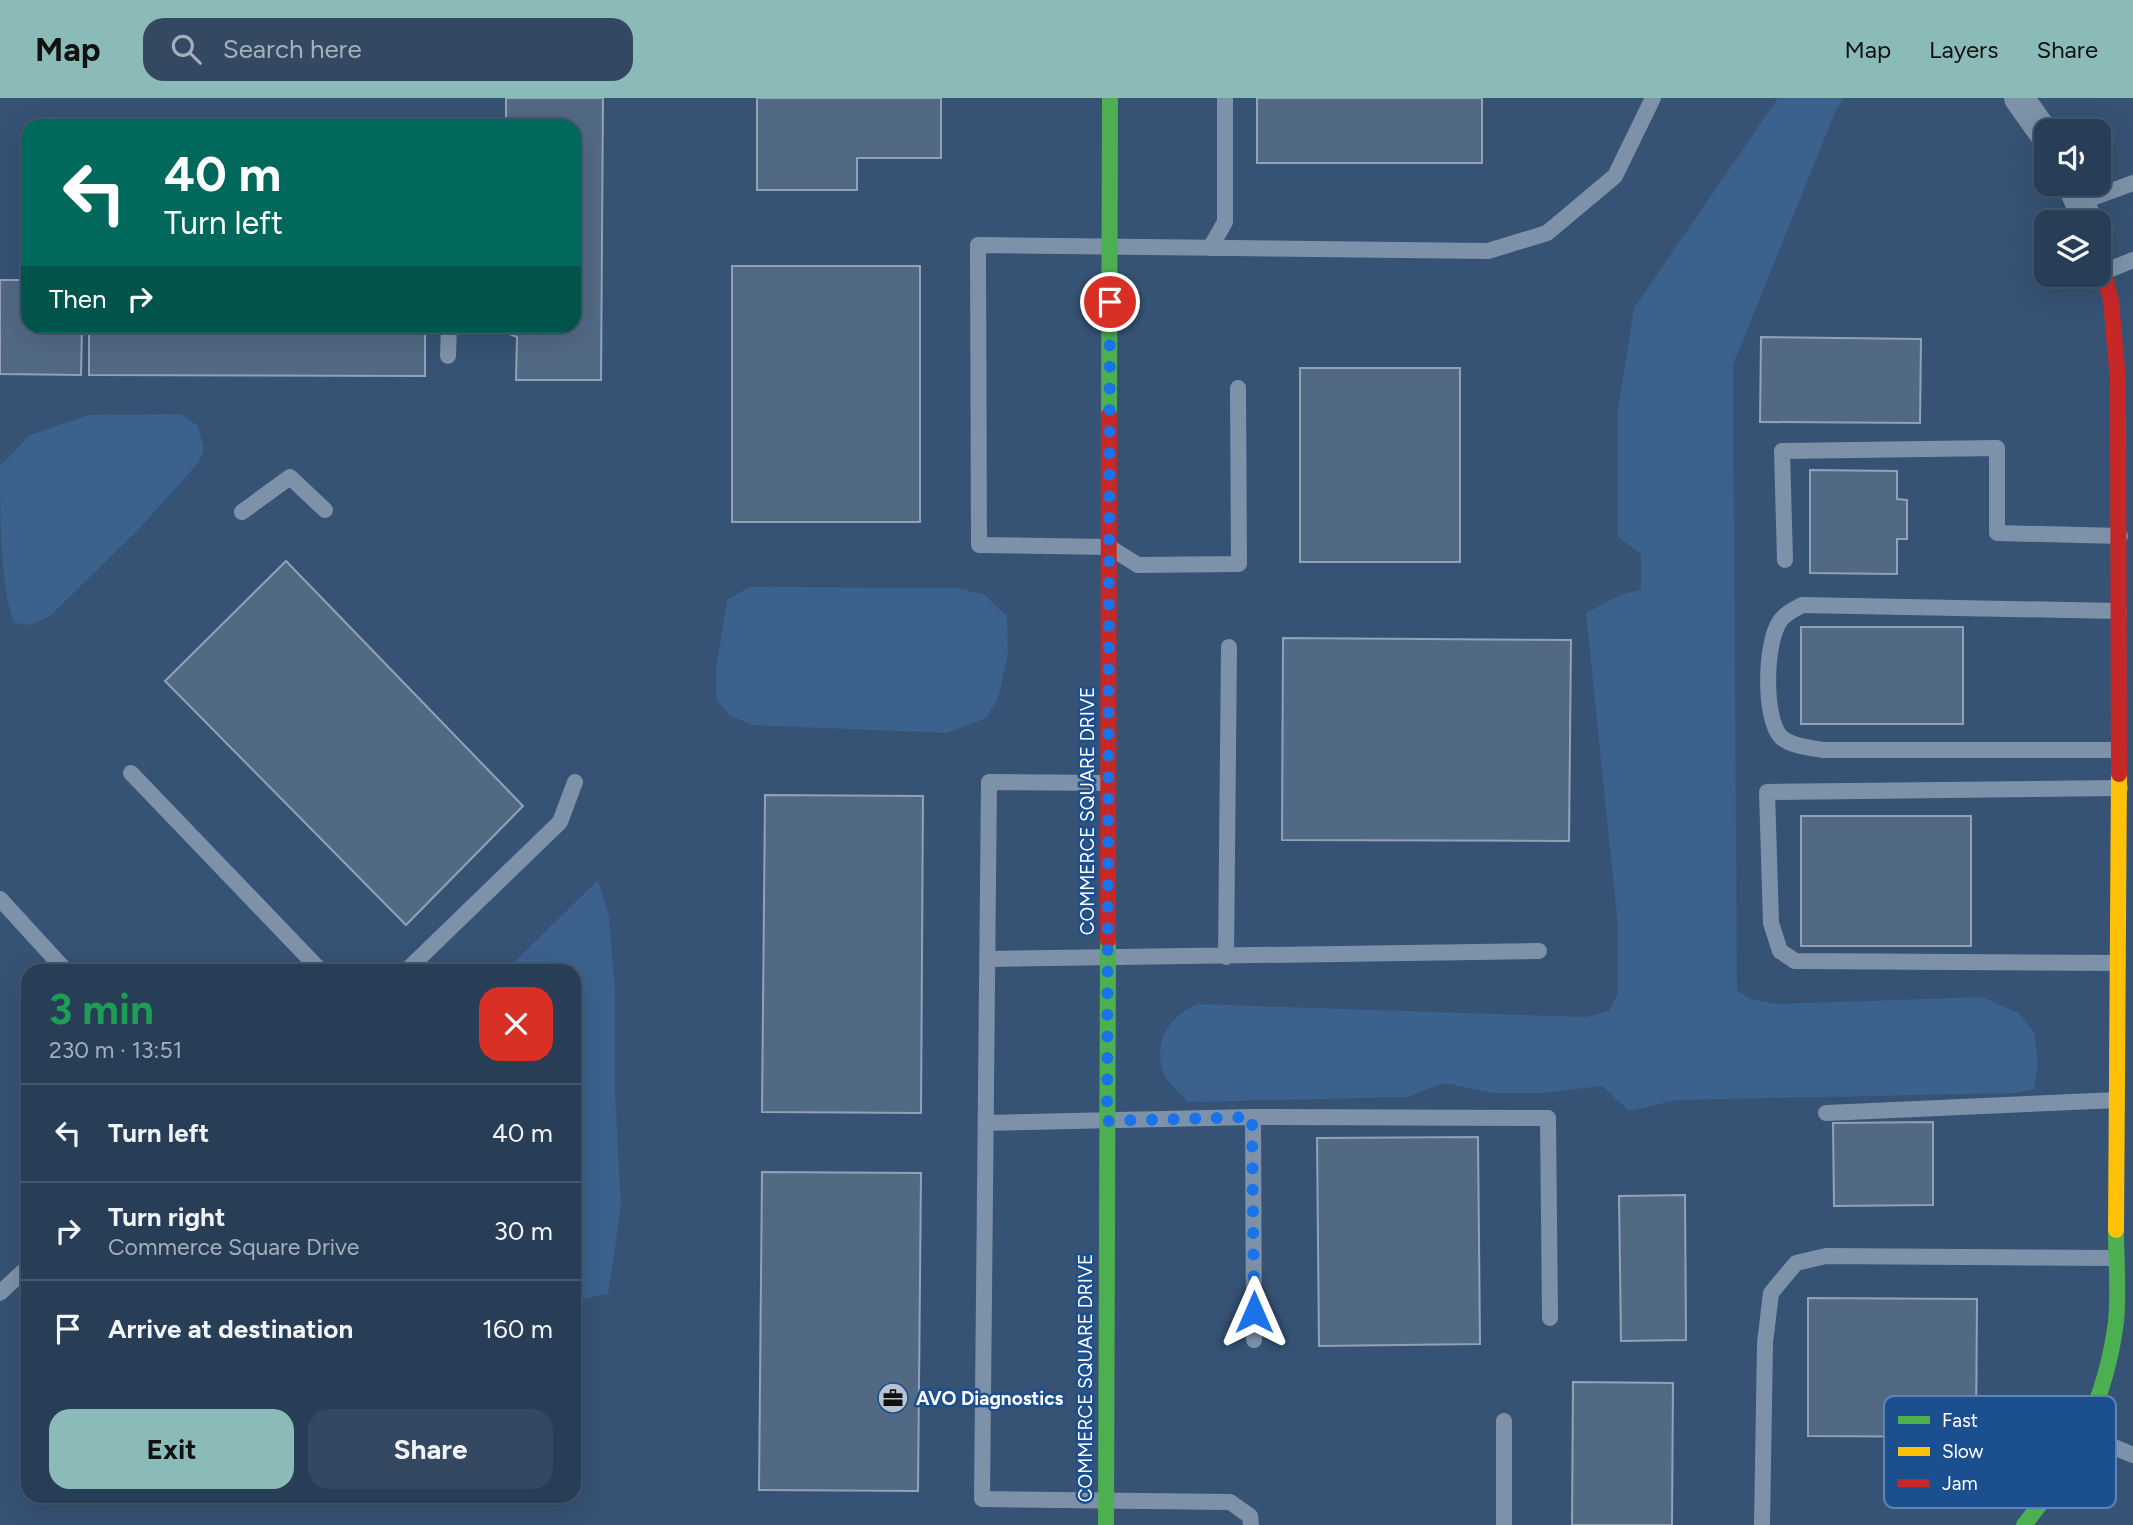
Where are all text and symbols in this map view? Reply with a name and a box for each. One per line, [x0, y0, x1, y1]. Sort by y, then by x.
search box [143, 18, 633, 81]
text: Map [35, 30, 101, 69]
icon: search [167, 30, 205, 68]
text: Search here [223, 33, 362, 65]
text: Map [1844, 35, 1891, 64]
text: Layers [1929, 35, 1998, 64]
text: Share [2036, 35, 2098, 64]
map controls [2034, 119, 2111, 287]
button: sound [2034, 119, 2111, 196]
text: 40 m [164, 144, 281, 203]
icon: left [49, 147, 140, 238]
text: Turn left [164, 204, 283, 242]
button: layers [2034, 210, 2111, 287]
pin [1080, 272, 1140, 332]
icon: right [121, 280, 159, 318]
text: Then [49, 283, 107, 315]
icon: arrive [1091, 283, 1129, 321]
street label: COMMERCE SQUARE DRIVE [1076, 687, 1099, 935]
text: 3 min [49, 984, 154, 1035]
button: close [479, 987, 553, 1061]
text: 230 m · 13:51 [49, 1036, 182, 1064]
icon: left [49, 1114, 87, 1152]
text: Turn left [108, 1117, 209, 1149]
text: 40 m [492, 1117, 553, 1149]
text: Turn right [108, 1201, 225, 1233]
icon: right [49, 1212, 87, 1250]
text: 30 m [494, 1215, 553, 1247]
text: Commerce Square Drive [108, 1233, 359, 1261]
street label: COMMERCE SQUARE DRIVE [1074, 1254, 1097, 1502]
position arrow [1217, 1275, 1291, 1349]
icon: arrive [49, 1310, 87, 1348]
text: Arrive at destination [108, 1313, 353, 1345]
text: 160 m [482, 1313, 553, 1345]
office icon: AVO Diagnostics [876, 1381, 910, 1415]
place label: AVO Diagnostics [916, 1387, 1064, 1410]
legend [1884, 1396, 2116, 1508]
button: Exit [49, 1409, 294, 1489]
button: Share [308, 1409, 553, 1489]
text: Fast [1942, 1409, 1978, 1432]
text: Slow [1942, 1440, 1984, 1463]
text: Jam [1942, 1472, 1978, 1495]

